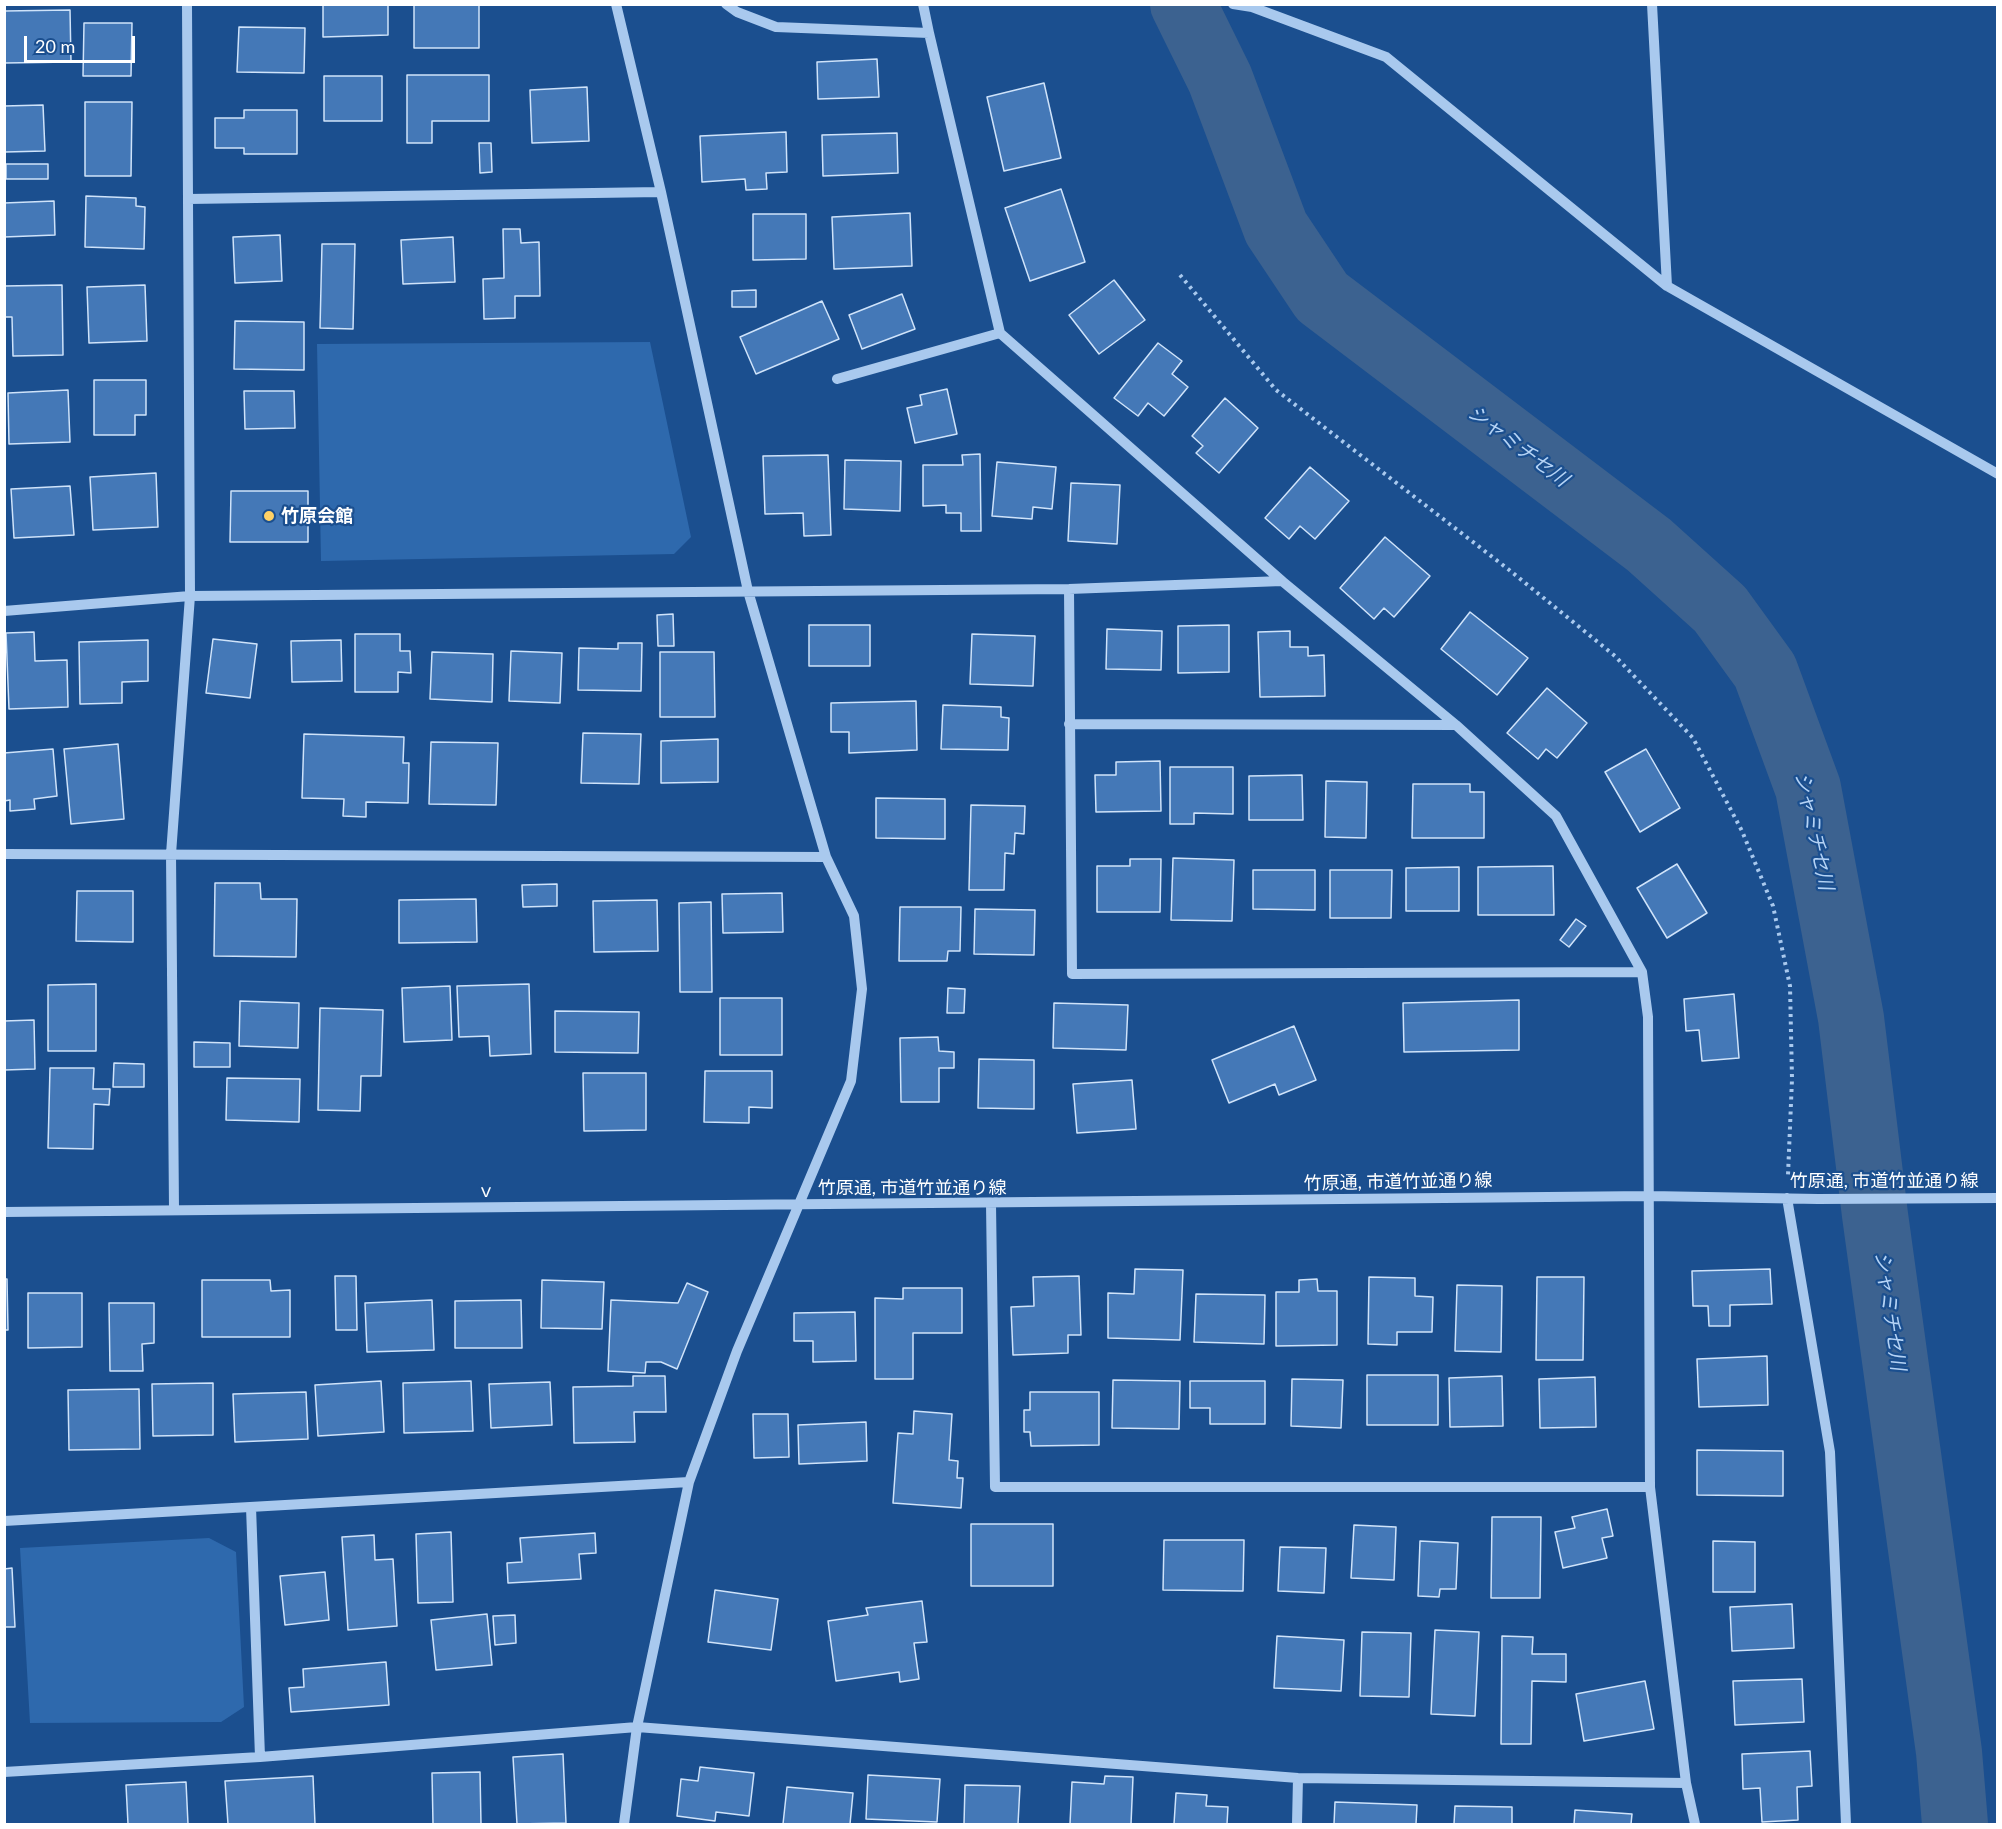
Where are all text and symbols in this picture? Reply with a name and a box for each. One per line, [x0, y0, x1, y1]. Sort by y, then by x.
scale bar [27, 24, 138, 62]
text: 20 m [35, 35, 75, 57]
water label: シャミチセ川 [1463, 400, 1573, 492]
place label: 竹原会館 [281, 505, 353, 527]
marker: 竹原会館 [262, 509, 276, 523]
water label: シャミチセ川 [1790, 770, 1838, 892]
street label: 竹原通, 市道竹並通り線 [1303, 1170, 1493, 1194]
street label: 竹原通, 市道竹並通り線 [1790, 1170, 1978, 1192]
street label: 竹原通, 市道竹並通り線 [818, 1177, 1006, 1199]
street label: ｖ [477, 1180, 495, 1202]
water label: シャミチセ川 [1870, 1250, 1910, 1372]

